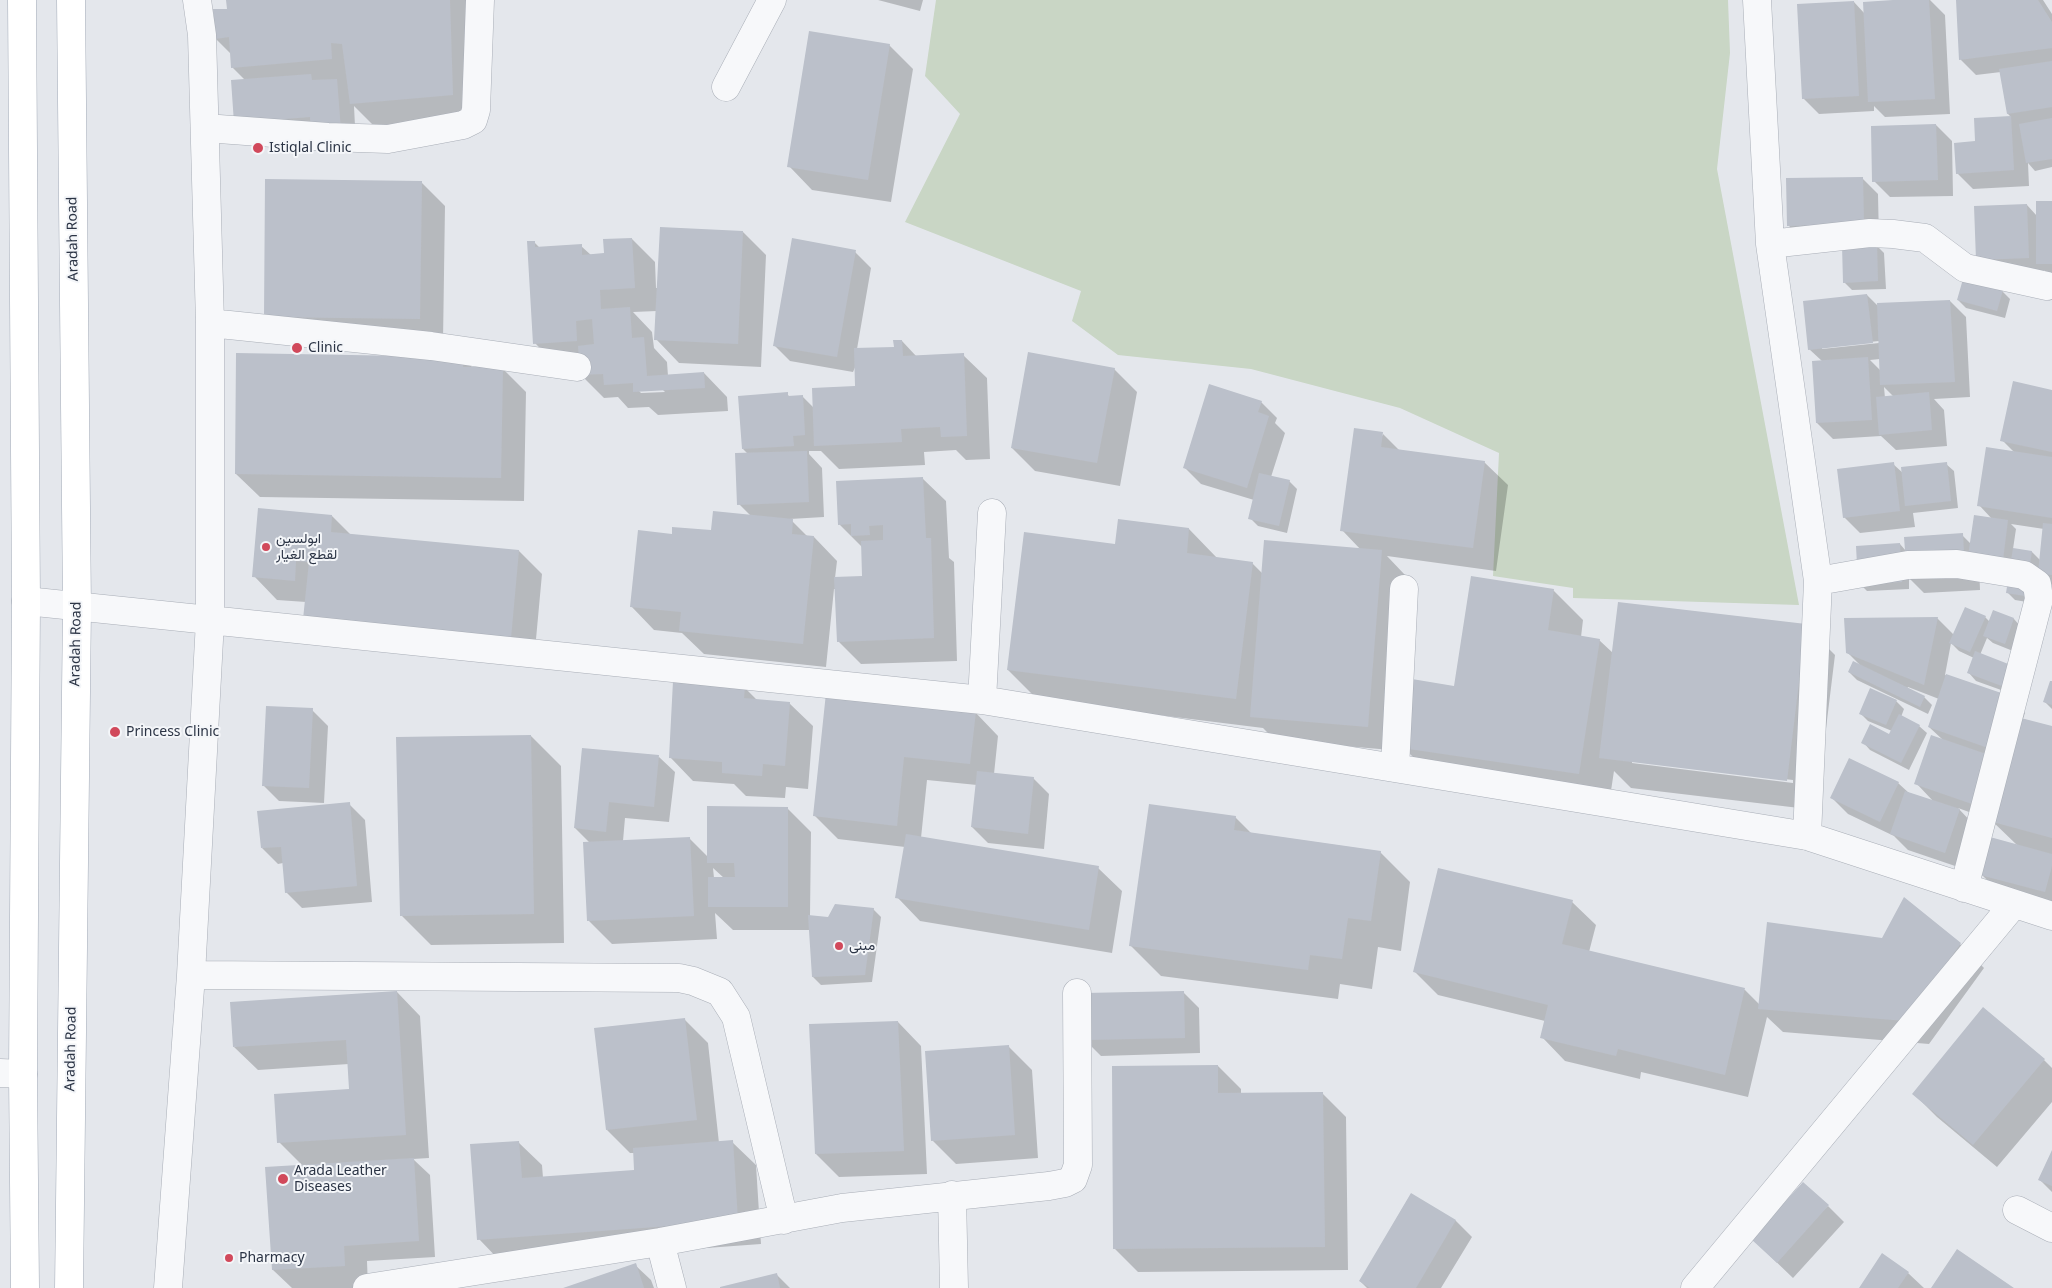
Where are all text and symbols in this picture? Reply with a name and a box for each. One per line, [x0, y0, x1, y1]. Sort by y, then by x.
place label: Istiqlal Clinic [269, 140, 352, 156]
marker: Istiqlal Clinic [251, 141, 265, 155]
street label: Aradah Road [64, 197, 82, 281]
place label: Clinic [308, 340, 343, 356]
marker: Clinic [290, 341, 304, 355]
place label: ابولسين لقطع الغيار [276, 531, 337, 564]
marker: ابولسين لقطع الغيار [260, 541, 272, 553]
street label: Aradah Road [67, 602, 85, 686]
place label: Princess Clinic [126, 724, 219, 740]
marker: Princess Clinic [108, 725, 122, 739]
place label: مبنى [849, 938, 875, 954]
marker: مبنى [833, 940, 845, 952]
street label: Aradah Road [62, 1007, 80, 1091]
place label: Arada Leather Diseases [294, 1163, 387, 1196]
marker: Arada Leather Diseases [276, 1172, 290, 1186]
place label: Pharmacy [239, 1250, 305, 1266]
marker: Pharmacy [223, 1252, 235, 1264]

